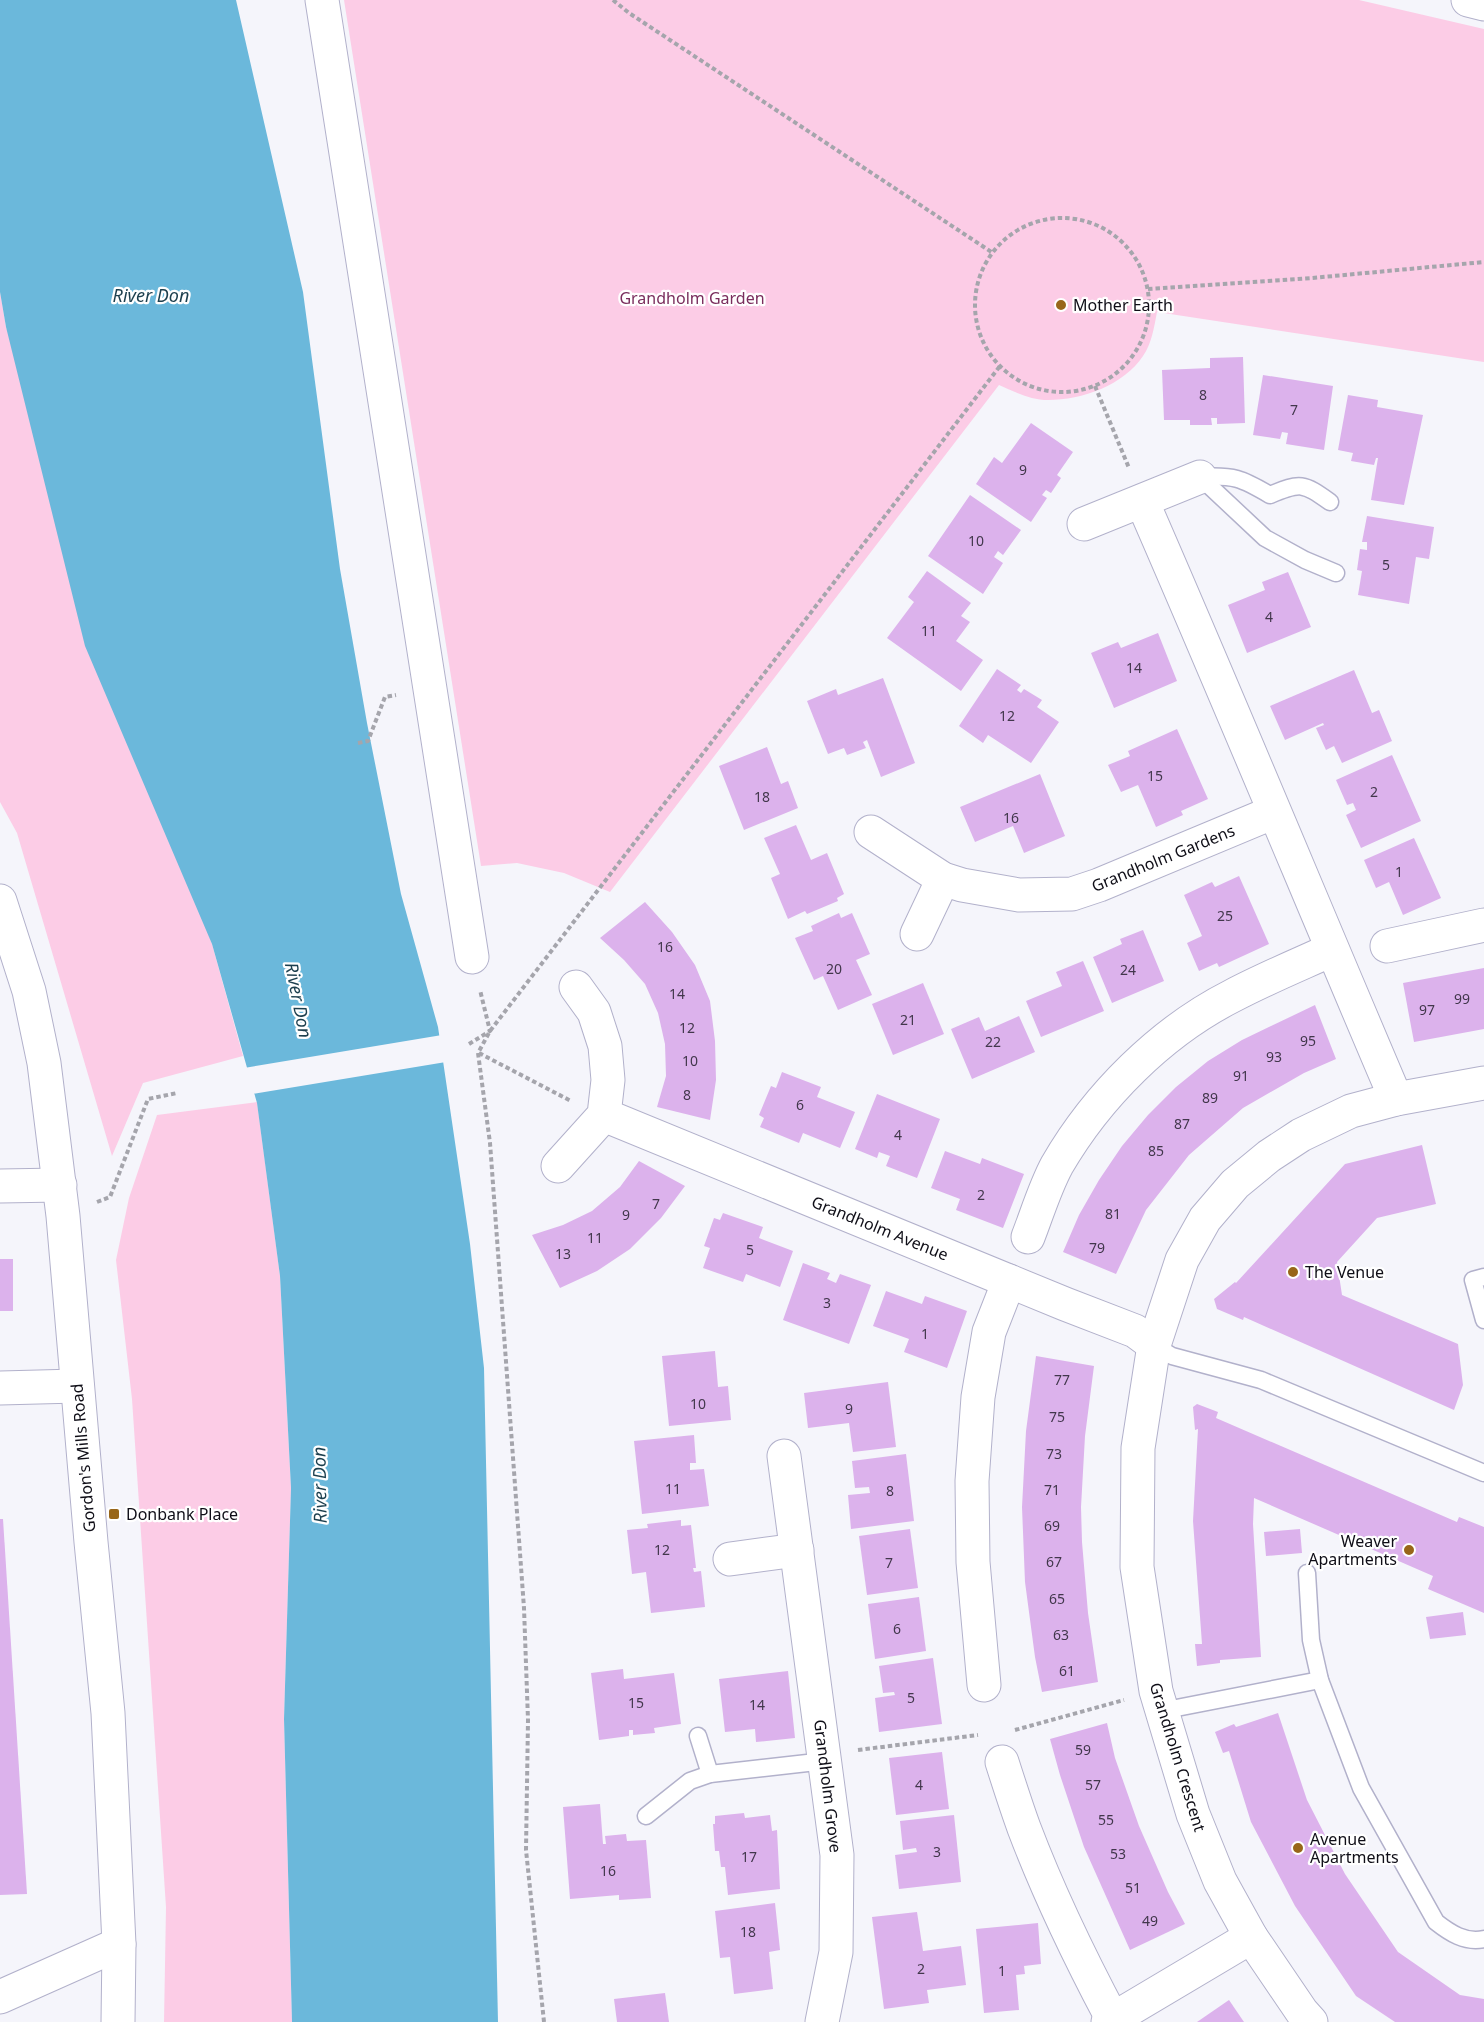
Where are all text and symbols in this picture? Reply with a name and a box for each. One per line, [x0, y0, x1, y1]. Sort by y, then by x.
water label: River Don [113, 283, 189, 307]
park label: Grandholm Garden [619, 287, 765, 309]
place label: Mother Earth [1073, 294, 1173, 316]
marker: Mother Earth [1054, 298, 1068, 312]
house number: 8 [1199, 385, 1207, 404]
house number: 7 [1290, 400, 1298, 419]
house number: 9 [1019, 460, 1027, 479]
house number: 10 [968, 531, 984, 550]
house number: 5 [1382, 555, 1390, 574]
house number: 4 [1265, 607, 1273, 626]
house number: 11 [921, 621, 937, 640]
house number: 14 [1126, 658, 1142, 677]
house number: 12 [999, 706, 1015, 725]
house number: 15 [1147, 766, 1163, 785]
house number: 2 [1370, 782, 1378, 801]
house number: 18 [754, 787, 770, 806]
house number: 16 [1003, 808, 1019, 827]
street label: Grandholm Gardens [1088, 819, 1238, 897]
house number: 1 [1395, 862, 1403, 881]
house number: 25 [1217, 906, 1233, 925]
house number: 16 [657, 937, 673, 956]
house number: 20 [826, 959, 842, 978]
water label: River Don [280, 960, 318, 1040]
house number: 24 [1120, 960, 1136, 979]
house number: 14 [669, 984, 685, 1003]
house number: 99 [1454, 989, 1470, 1008]
house number: 97 [1419, 1000, 1435, 1019]
house number: 21 [900, 1010, 916, 1029]
house number: 12 [679, 1018, 695, 1037]
house number: 95 [1300, 1031, 1316, 1050]
house number: 22 [985, 1032, 1001, 1051]
house number: 93 [1266, 1047, 1282, 1066]
house number: 10 [682, 1051, 698, 1070]
house number: 91 [1233, 1066, 1249, 1085]
house number: 8 [683, 1085, 691, 1104]
house number: 89 [1202, 1088, 1218, 1107]
house number: 6 [796, 1095, 804, 1114]
house number: 87 [1174, 1114, 1190, 1133]
house number: 4 [894, 1125, 902, 1144]
house number: 85 [1148, 1141, 1164, 1160]
house number: 2 [977, 1185, 985, 1204]
street label: Grandholm Avenue [808, 1191, 952, 1265]
house number: 7 [652, 1194, 660, 1213]
house number: 81 [1105, 1204, 1121, 1223]
house number: 9 [622, 1205, 630, 1224]
house number: 11 [587, 1228, 603, 1247]
house number: 79 [1089, 1238, 1105, 1257]
house number: 5 [746, 1240, 754, 1259]
house number: 13 [555, 1244, 571, 1263]
place label: The Venue [1305, 1261, 1384, 1283]
marker: The Venue [1286, 1265, 1300, 1279]
house number: 3 [823, 1293, 831, 1312]
house number: 1 [921, 1324, 929, 1343]
house number: 77 [1054, 1370, 1070, 1389]
street label: Gordon's Mills Road [66, 1383, 100, 1533]
house number: 10 [690, 1394, 706, 1413]
house number: 9 [845, 1399, 853, 1418]
house number: 75 [1049, 1407, 1065, 1426]
house number: 73 [1046, 1444, 1062, 1463]
water label: River Don [306, 1446, 332, 1524]
house number: 11 [665, 1479, 681, 1498]
house number: 71 [1044, 1480, 1060, 1499]
house number: 8 [886, 1481, 894, 1500]
place label: Donbank Place [126, 1503, 238, 1525]
marker: Donbank Place [107, 1507, 121, 1521]
house number: 69 [1044, 1516, 1060, 1535]
place label: Weaver Apartments [1308, 1530, 1397, 1570]
house number: 12 [654, 1540, 670, 1559]
marker: Weaver Apartments [1402, 1543, 1416, 1557]
house number: 67 [1046, 1552, 1062, 1571]
house number: 7 [885, 1553, 893, 1572]
house number: 65 [1049, 1589, 1065, 1608]
house number: 6 [893, 1619, 901, 1638]
house number: 63 [1053, 1625, 1069, 1644]
house number: 61 [1059, 1661, 1075, 1680]
street label: Grandholm Crescent [1145, 1680, 1211, 1834]
house number: 5 [907, 1688, 915, 1707]
house number: 15 [628, 1693, 644, 1712]
house number: 14 [749, 1695, 765, 1714]
street label: Grandholm Grove [809, 1718, 847, 1854]
house number: 59 [1075, 1740, 1091, 1759]
house number: 4 [915, 1775, 923, 1794]
house number: 57 [1085, 1775, 1101, 1794]
house number: 55 [1098, 1810, 1114, 1829]
place label: Avenue Apartments [1310, 1828, 1399, 1868]
marker: Avenue Apartments [1291, 1841, 1305, 1855]
house number: 3 [933, 1842, 941, 1861]
house number: 53 [1110, 1844, 1126, 1863]
house number: 17 [741, 1847, 757, 1866]
house number: 16 [600, 1861, 616, 1880]
house number: 51 [1125, 1878, 1141, 1897]
house number: 49 [1142, 1911, 1158, 1930]
house number: 18 [740, 1922, 756, 1941]
house number: 2 [917, 1959, 925, 1978]
house number: 1 [998, 1961, 1006, 1980]

